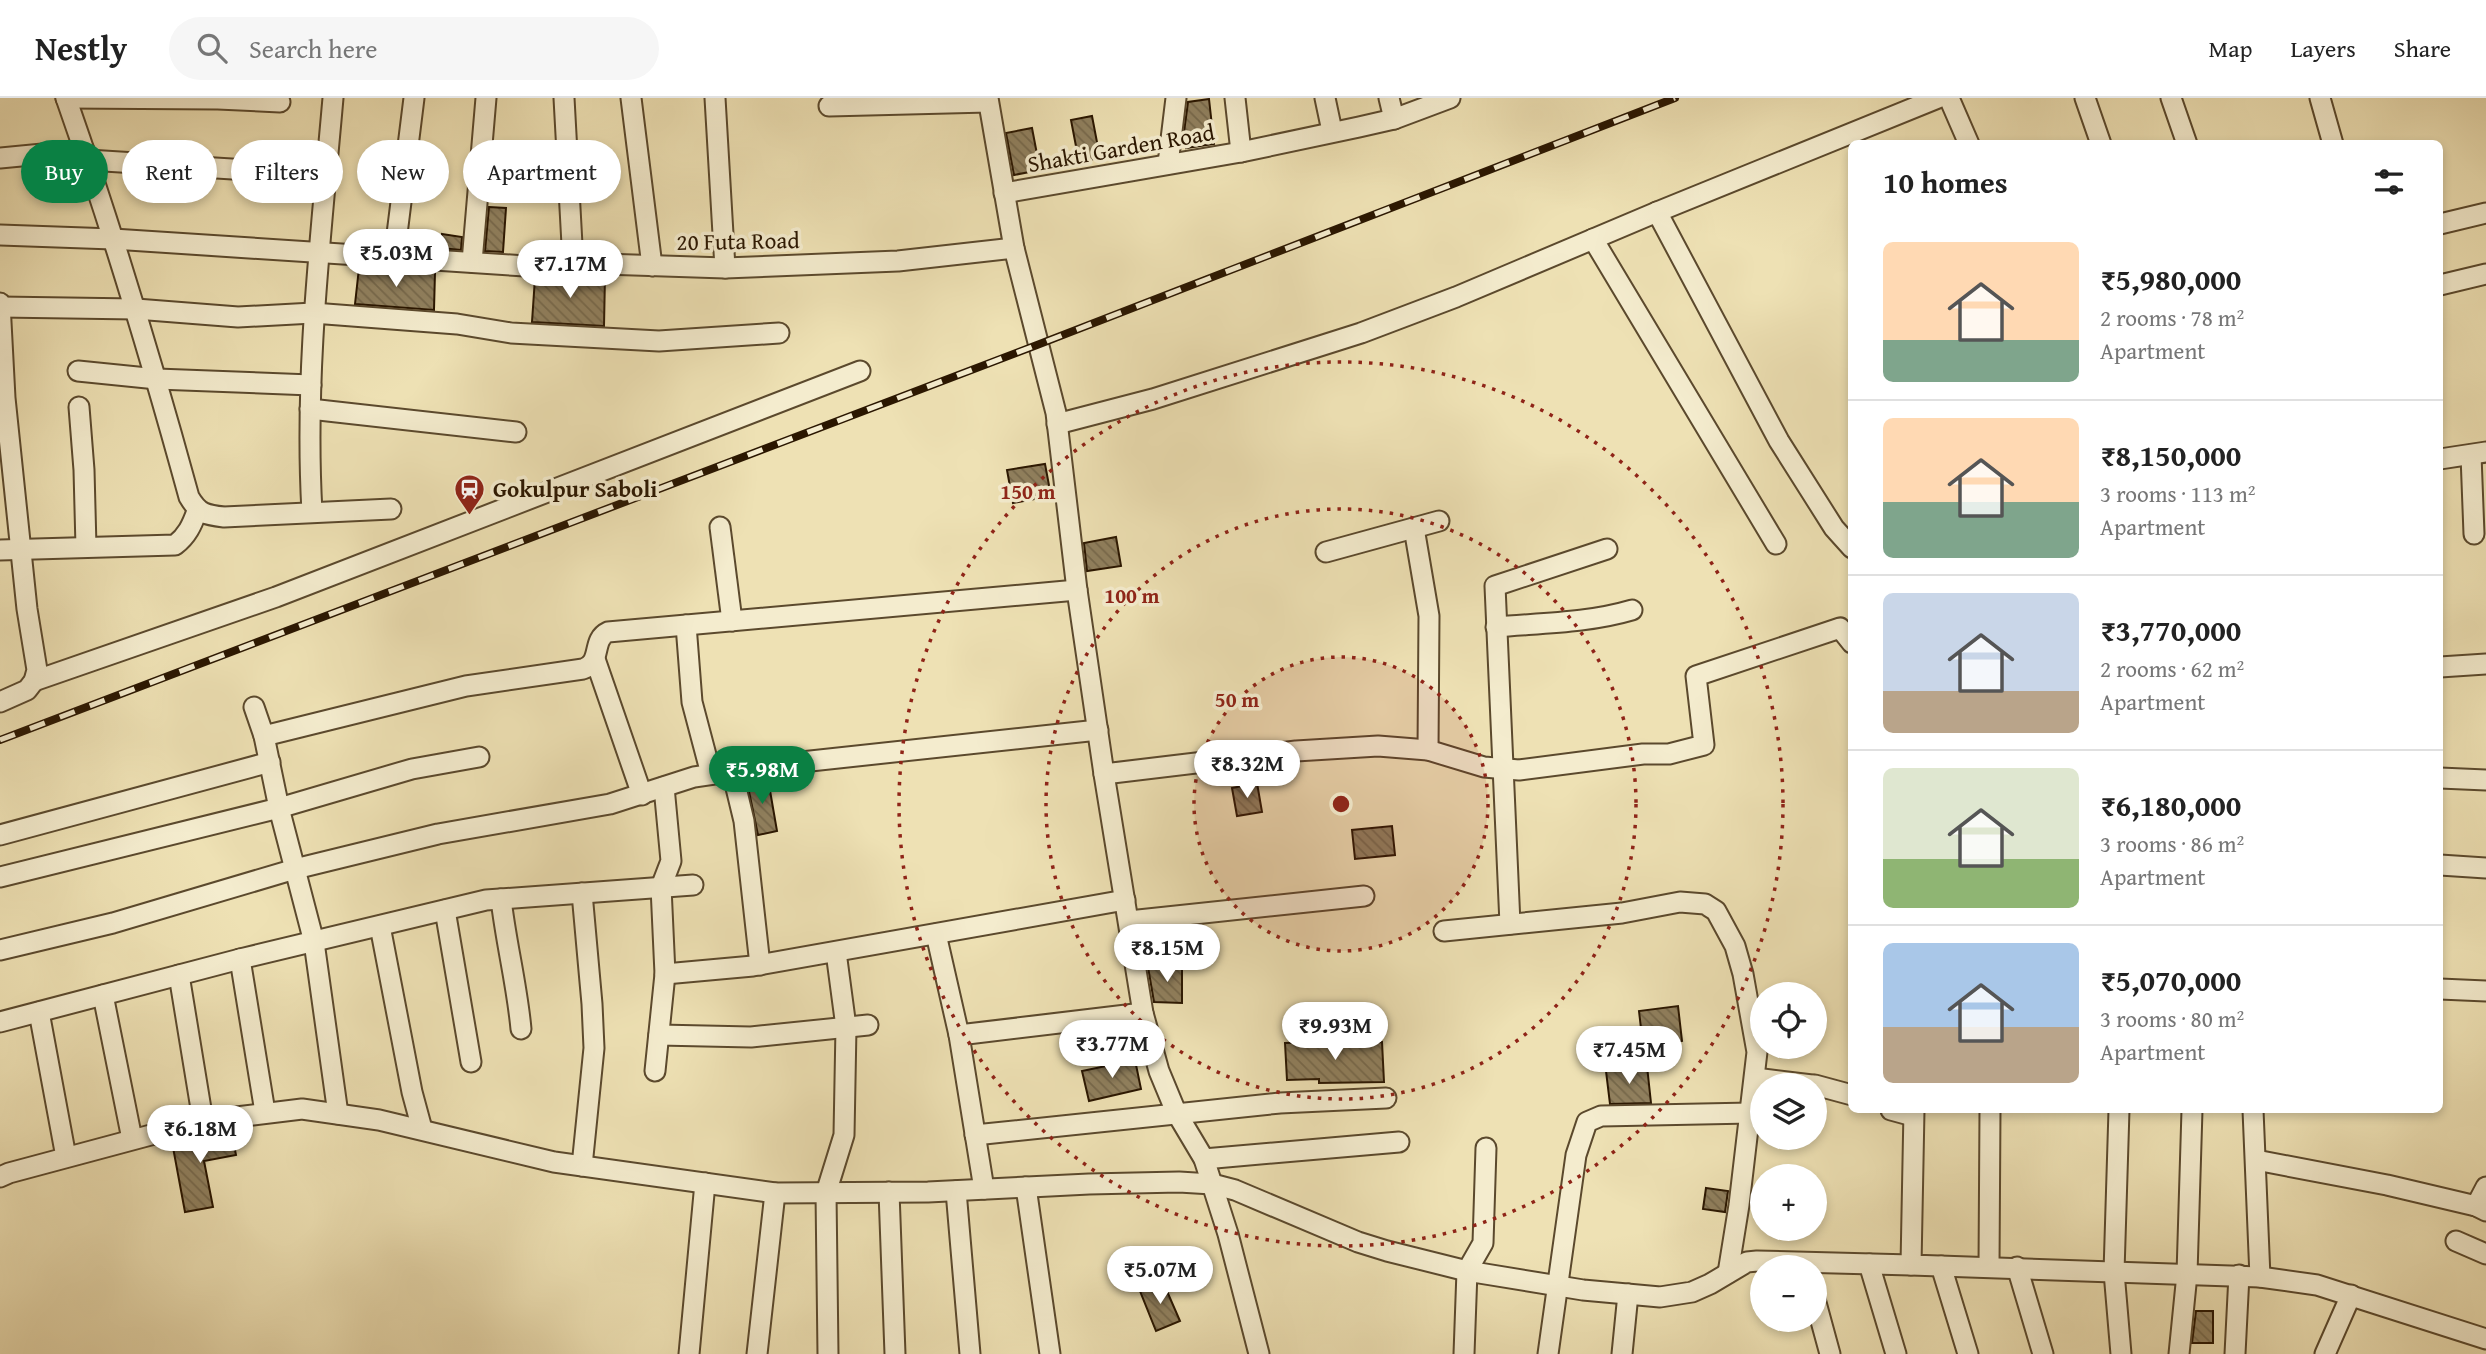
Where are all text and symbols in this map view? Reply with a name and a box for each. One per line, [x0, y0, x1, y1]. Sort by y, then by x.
search box [169, 17, 659, 80]
text: Nestly [35, 24, 127, 72]
icon: search [193, 29, 231, 67]
text: Search here [249, 29, 377, 68]
text: Map [2209, 31, 2252, 66]
text: Layers [2290, 31, 2356, 66]
text: Share [2394, 31, 2451, 66]
street label: Shakti Garden Road [1025, 115, 1218, 180]
chip: Buy [21, 140, 108, 203]
chip: Rent [122, 140, 217, 203]
chip: Filters [231, 140, 343, 203]
chip: New [357, 140, 449, 203]
chip: Apartment [463, 140, 621, 203]
text: 10 homes [1883, 160, 2008, 204]
icon: filters [2370, 163, 2408, 201]
street label: 20 Futa Road [676, 223, 801, 258]
pin: ₹5.03M [339, 230, 453, 289]
text: ₹5.03M [359, 235, 433, 268]
pin: ₹7.17M [513, 240, 627, 300]
text: ₹7.17M [533, 246, 607, 279]
text: ₹5,980,000 [2100, 257, 2241, 301]
icon: home [1939, 270, 2023, 354]
text: 2 rooms · 78 m² [2100, 301, 2244, 334]
text: Apartment [2100, 334, 2205, 367]
text: ₹8,150,000 [2100, 433, 2241, 477]
icon: home [1939, 446, 2023, 530]
station icon: Gokulpur Saboli [453, 472, 487, 516]
place label: Gokulpur Saboli [493, 472, 657, 505]
text: 150 m [1000, 476, 1056, 507]
text: 3 rooms · 113 m² [2100, 477, 2255, 510]
text: Apartment [2100, 510, 2205, 543]
text: 100 m [1104, 580, 1160, 611]
text: ₹3,770,000 [2100, 608, 2241, 652]
icon: home [1939, 621, 2023, 705]
text: 2 rooms · 62 m² [2100, 652, 2244, 685]
text: 50 m [1215, 684, 1259, 715]
text: Apartment [2100, 685, 2205, 718]
pin: ₹8.32M [1190, 740, 1304, 800]
pin: ₹5.98M [705, 746, 819, 806]
text: ₹8.32M [1210, 746, 1284, 779]
text: ₹5.98M [725, 752, 799, 785]
text: ₹6,180,000 [2100, 783, 2241, 827]
centre of rings [1329, 792, 1353, 816]
icon: home [1939, 796, 2023, 880]
text: 3 rooms · 86 m² [2100, 827, 2244, 860]
text: Apartment [2100, 860, 2205, 893]
pin: ₹8.15M [1110, 924, 1224, 984]
text: ₹8.15M [1130, 930, 1204, 963]
text: ₹5,070,000 [2100, 958, 2241, 1002]
icon: home [1939, 971, 2023, 1055]
map controls [1750, 982, 1827, 1332]
button: locate [1750, 982, 1827, 1059]
pin: ₹9.93M [1278, 1002, 1392, 1062]
text: 3 rooms · 80 m² [2100, 1002, 2244, 1035]
text: ₹9.93M [1298, 1008, 1372, 1041]
pin: ₹3.77M [1055, 1020, 1169, 1080]
text: ₹3.77M [1075, 1026, 1149, 1059]
pin: ₹7.45M [1572, 1026, 1686, 1086]
text: ₹7.45M [1592, 1032, 1666, 1065]
text: Apartment [2100, 1035, 2205, 1068]
button: layers [1750, 1073, 1827, 1150]
pin: ₹6.18M [143, 1105, 257, 1165]
text: ₹6.18M [163, 1111, 237, 1144]
button: + [1750, 1164, 1827, 1241]
pin: ₹5.07M [1103, 1246, 1217, 1306]
text: ₹5.07M [1123, 1252, 1197, 1285]
button: − [1750, 1255, 1827, 1332]

